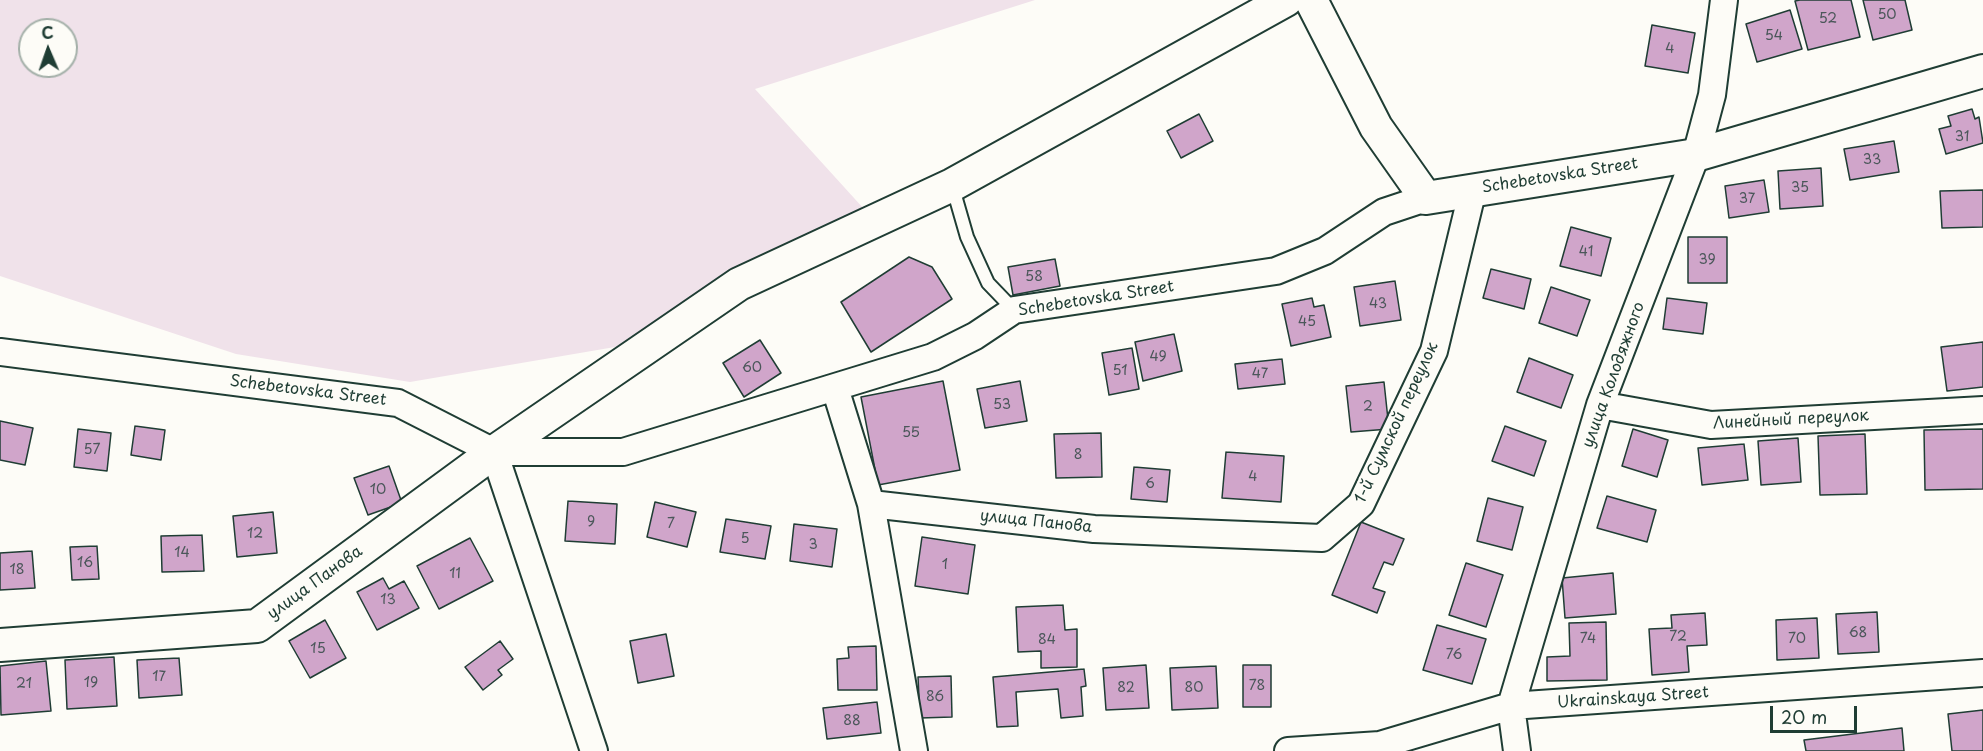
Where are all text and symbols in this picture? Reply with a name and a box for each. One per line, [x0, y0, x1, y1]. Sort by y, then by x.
house number: 50 [1877, 7, 1897, 23]
house number: 52 [1819, 11, 1837, 27]
north arrow [18, 18, 78, 78]
text: С [41, 20, 54, 44]
house number: 54 [1765, 28, 1783, 44]
house number: 4 [1665, 41, 1675, 57]
house number: 31 [1955, 129, 1969, 145]
house number: 33 [1863, 152, 1881, 168]
street label: Schebetovska Street [1481, 154, 1639, 198]
house number: 35 [1791, 180, 1809, 196]
house number: 37 [1739, 191, 1755, 207]
house number: 41 [1579, 244, 1593, 260]
house number: 39 [1698, 252, 1716, 268]
house number: 58 [1025, 269, 1043, 285]
street label: Schebetovska Street [1017, 277, 1175, 321]
house number: 43 [1369, 296, 1387, 312]
street label: улица Колодяжного [1579, 299, 1649, 451]
house number: 45 [1298, 314, 1316, 330]
street label: 1-й Сумской переулок [1351, 339, 1443, 507]
house number: 49 [1149, 349, 1167, 365]
house number: 60 [742, 360, 762, 376]
house number: 51 [1113, 363, 1127, 379]
house number: 47 [1252, 366, 1268, 382]
street label: Schebetovska Street [229, 372, 387, 410]
house number: 53 [993, 397, 1011, 413]
house number: 2 [1363, 399, 1373, 415]
street label: Линейный переулок [1713, 406, 1869, 434]
house number: 55 [902, 425, 920, 441]
house number: 57 [84, 442, 100, 458]
house number: 8 [1074, 447, 1082, 463]
house number: 4 [1248, 469, 1258, 485]
house number: 6 [1145, 476, 1155, 492]
house number: 10 [370, 482, 386, 498]
street label: улица Панова [979, 507, 1093, 537]
house number: 9 [587, 514, 595, 530]
house number: 7 [667, 516, 675, 532]
house number: 12 [247, 526, 263, 542]
house number: 5 [740, 531, 750, 547]
house number: 3 [808, 537, 818, 553]
street label: улица Панова [264, 542, 366, 624]
house number: 14 [174, 545, 190, 561]
house number: 16 [77, 555, 93, 571]
house number: 1 [942, 557, 948, 573]
house number: 18 [9, 562, 25, 578]
house number: 11 [449, 566, 461, 582]
house number: 13 [380, 592, 396, 608]
house number: 68 [1849, 625, 1867, 641]
house number: 72 [1669, 629, 1687, 645]
house number: 74 [1580, 631, 1596, 647]
house number: 70 [1788, 631, 1806, 647]
house number: 84 [1038, 632, 1056, 648]
house number: 15 [310, 641, 326, 657]
house number: 76 [1446, 647, 1462, 663]
house number: 17 [152, 669, 166, 685]
house number: 19 [84, 675, 98, 691]
house number: 21 [16, 676, 32, 692]
house number: 78 [1249, 678, 1265, 694]
house number: 82 [1117, 680, 1135, 696]
house number: 80 [1185, 680, 1203, 696]
street label: Ukrainskaya Street [1557, 683, 1709, 713]
house number: 86 [926, 689, 944, 705]
scale bar [1773, 694, 1860, 732]
text: 20 m [1781, 703, 1827, 730]
house number: 88 [843, 713, 861, 729]

